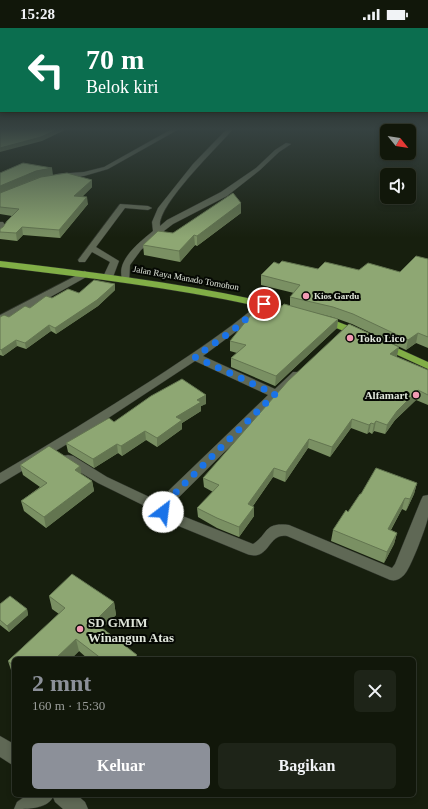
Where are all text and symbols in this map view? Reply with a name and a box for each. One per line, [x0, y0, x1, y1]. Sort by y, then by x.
text: 15:28 [20, 6, 55, 22]
icon: left [20, 44, 72, 96]
text: 70 m [86, 44, 144, 75]
text: Belok kiri [86, 77, 159, 97]
north arrow [380, 124, 416, 160]
map controls [380, 124, 416, 204]
button: sound [380, 168, 416, 204]
street label: Jalan Raya Manado Tomohon [132, 264, 240, 292]
pin [247, 287, 281, 321]
marker: Kios Gardu [301, 291, 311, 301]
place label: Kios Gardu [314, 291, 359, 301]
icon: arrive [253, 293, 275, 315]
place label: Toko Lico [358, 332, 405, 344]
marker: Toko Lico [345, 333, 355, 343]
place label: Alfamart [365, 389, 408, 401]
marker: Alfamart [411, 390, 421, 400]
position arrow [142, 491, 184, 533]
place label: SD GMIM Winangun Atas [88, 615, 174, 645]
marker: SD GMIM Winangun Atas [75, 624, 85, 634]
text: 2 mnt [32, 670, 91, 696]
button: close [354, 670, 396, 712]
text: 160 m · 15:30 [32, 698, 105, 713]
button: Keluar [32, 743, 210, 789]
button: Bagikan [218, 743, 396, 789]

